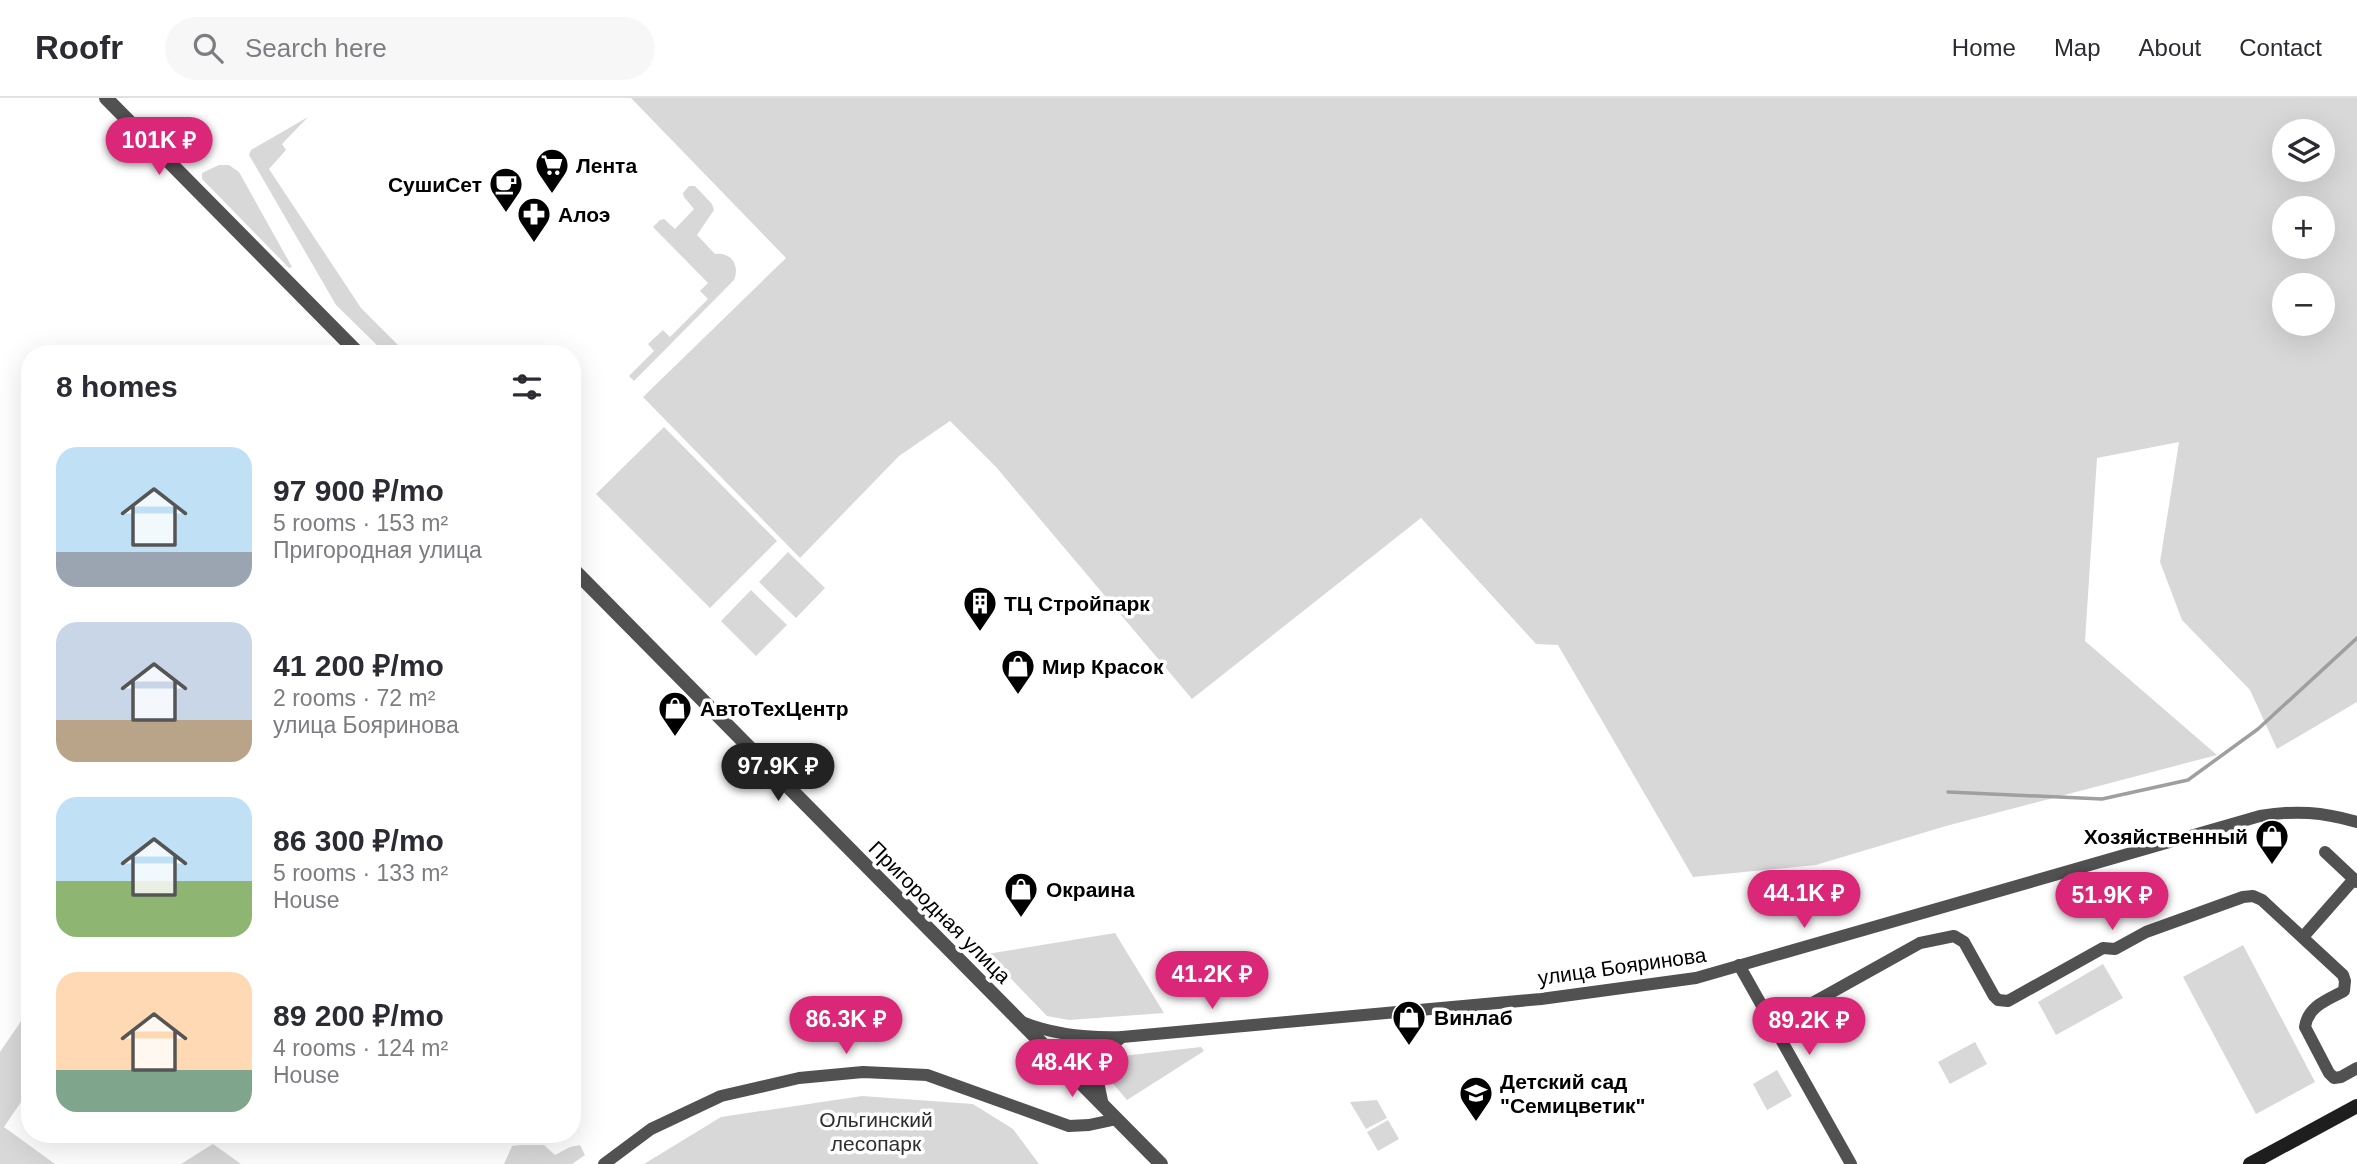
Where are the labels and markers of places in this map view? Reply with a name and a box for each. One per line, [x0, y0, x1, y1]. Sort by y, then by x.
pin: 101K ₽ [102, 118, 216, 177]
supermarket icon: Лента [533, 146, 571, 195]
place label: Лента [576, 154, 637, 177]
cafe icon: СушиСет [487, 165, 525, 214]
place label: СушиСет [388, 173, 482, 196]
pharmacy icon: Алоэ [515, 195, 553, 244]
place label: Алоэ [558, 203, 610, 226]
building icon: ТЦ Стройпарк [961, 584, 999, 633]
place label: ТЦ Стройпарк [1004, 592, 1150, 615]
shop icon: Мир Красок [999, 647, 1037, 696]
place label: Мир Красок [1042, 655, 1164, 678]
shop icon: АвтоТехЦентр [656, 689, 694, 738]
place label: АвтоТехЦентр [700, 697, 849, 720]
pin: 97.9K ₽ [713, 744, 843, 803]
shop icon: Хозяйственный [2253, 817, 2291, 866]
place label: Хозяйственный [2084, 825, 2248, 848]
shop icon: Окраина [1002, 870, 1040, 919]
pin: 44.1K ₽ [1739, 870, 1869, 930]
pin: 51.9K ₽ [2047, 872, 2177, 932]
place label: Окраина [1046, 878, 1135, 901]
pin: 41.2K ₽ [1147, 951, 1277, 1011]
pin: 86.3K ₽ [781, 996, 911, 1056]
shop icon: Винлаб [1390, 998, 1428, 1047]
pin: 89.2K ₽ [1744, 998, 1874, 1057]
place label: Винлаб [1434, 1006, 1513, 1029]
pin: 48.4K ₽ [1007, 1040, 1137, 1099]
place label: Детский сад "Семицветик" [1500, 1070, 1646, 1117]
school or university icon: Детский сад "Семицветик" [1457, 1074, 1495, 1123]

